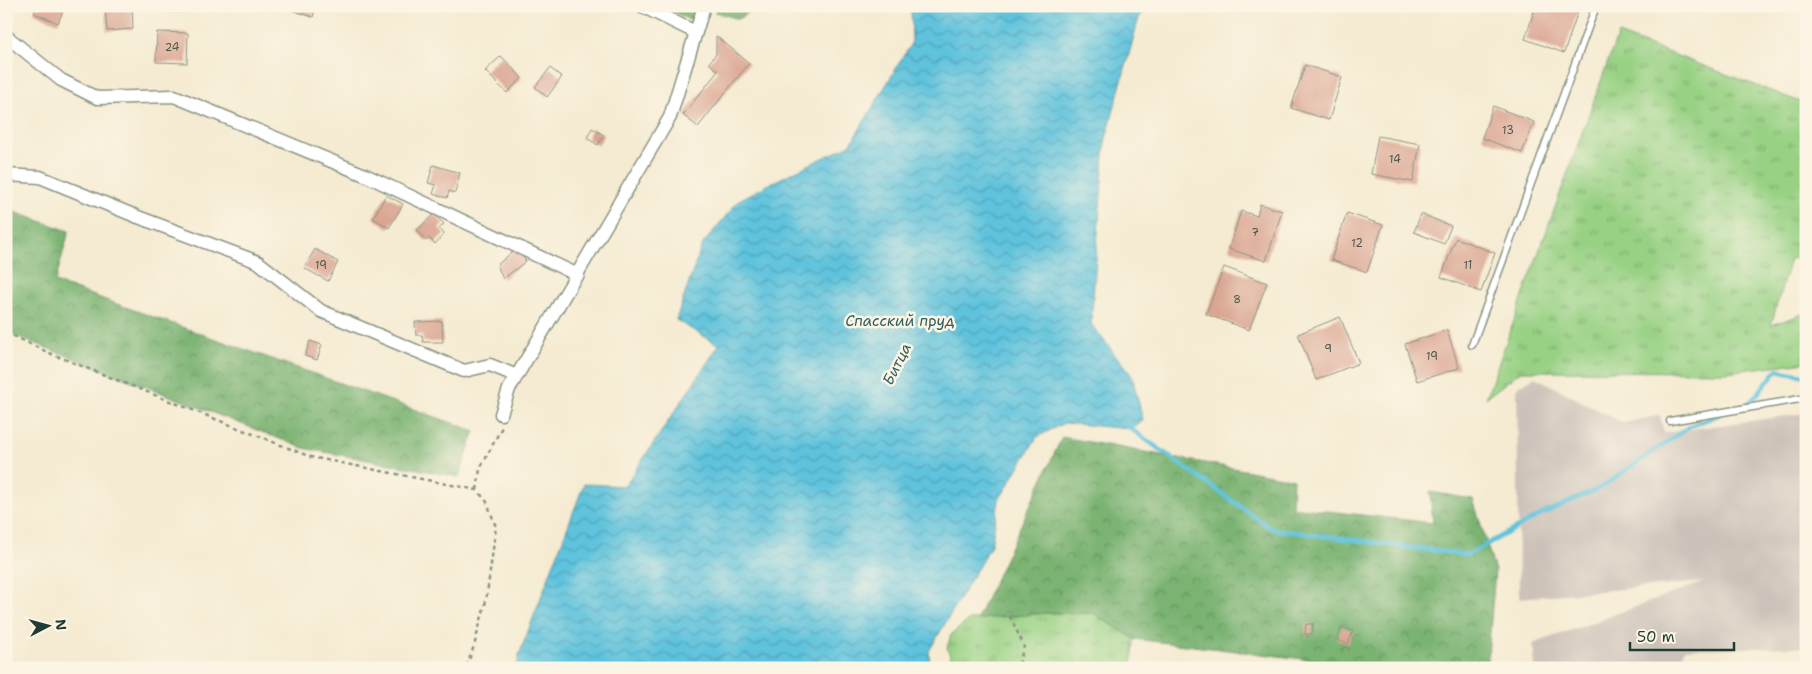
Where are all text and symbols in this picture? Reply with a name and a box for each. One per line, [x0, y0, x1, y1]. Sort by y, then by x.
house number: 24 [165, 40, 180, 55]
house number: 13 [1502, 123, 1514, 138]
house number: 14 [1389, 152, 1401, 167]
house number: 7 [1251, 225, 1259, 240]
house number: 12 [1351, 236, 1363, 251]
house number: 19 [315, 258, 327, 273]
house number: 11 [1464, 258, 1472, 273]
house number: 8 [1233, 292, 1241, 307]
water label: Спасский пруд [845, 311, 955, 331]
water label: Битца [878, 340, 916, 388]
house number: 9 [1324, 341, 1332, 356]
house number: 19 [1426, 349, 1438, 364]
north arrow [22, 602, 72, 652]
text: N [51, 618, 70, 631]
scale bar [1630, 619, 1733, 651]
text: 50 m [1637, 627, 1675, 647]

